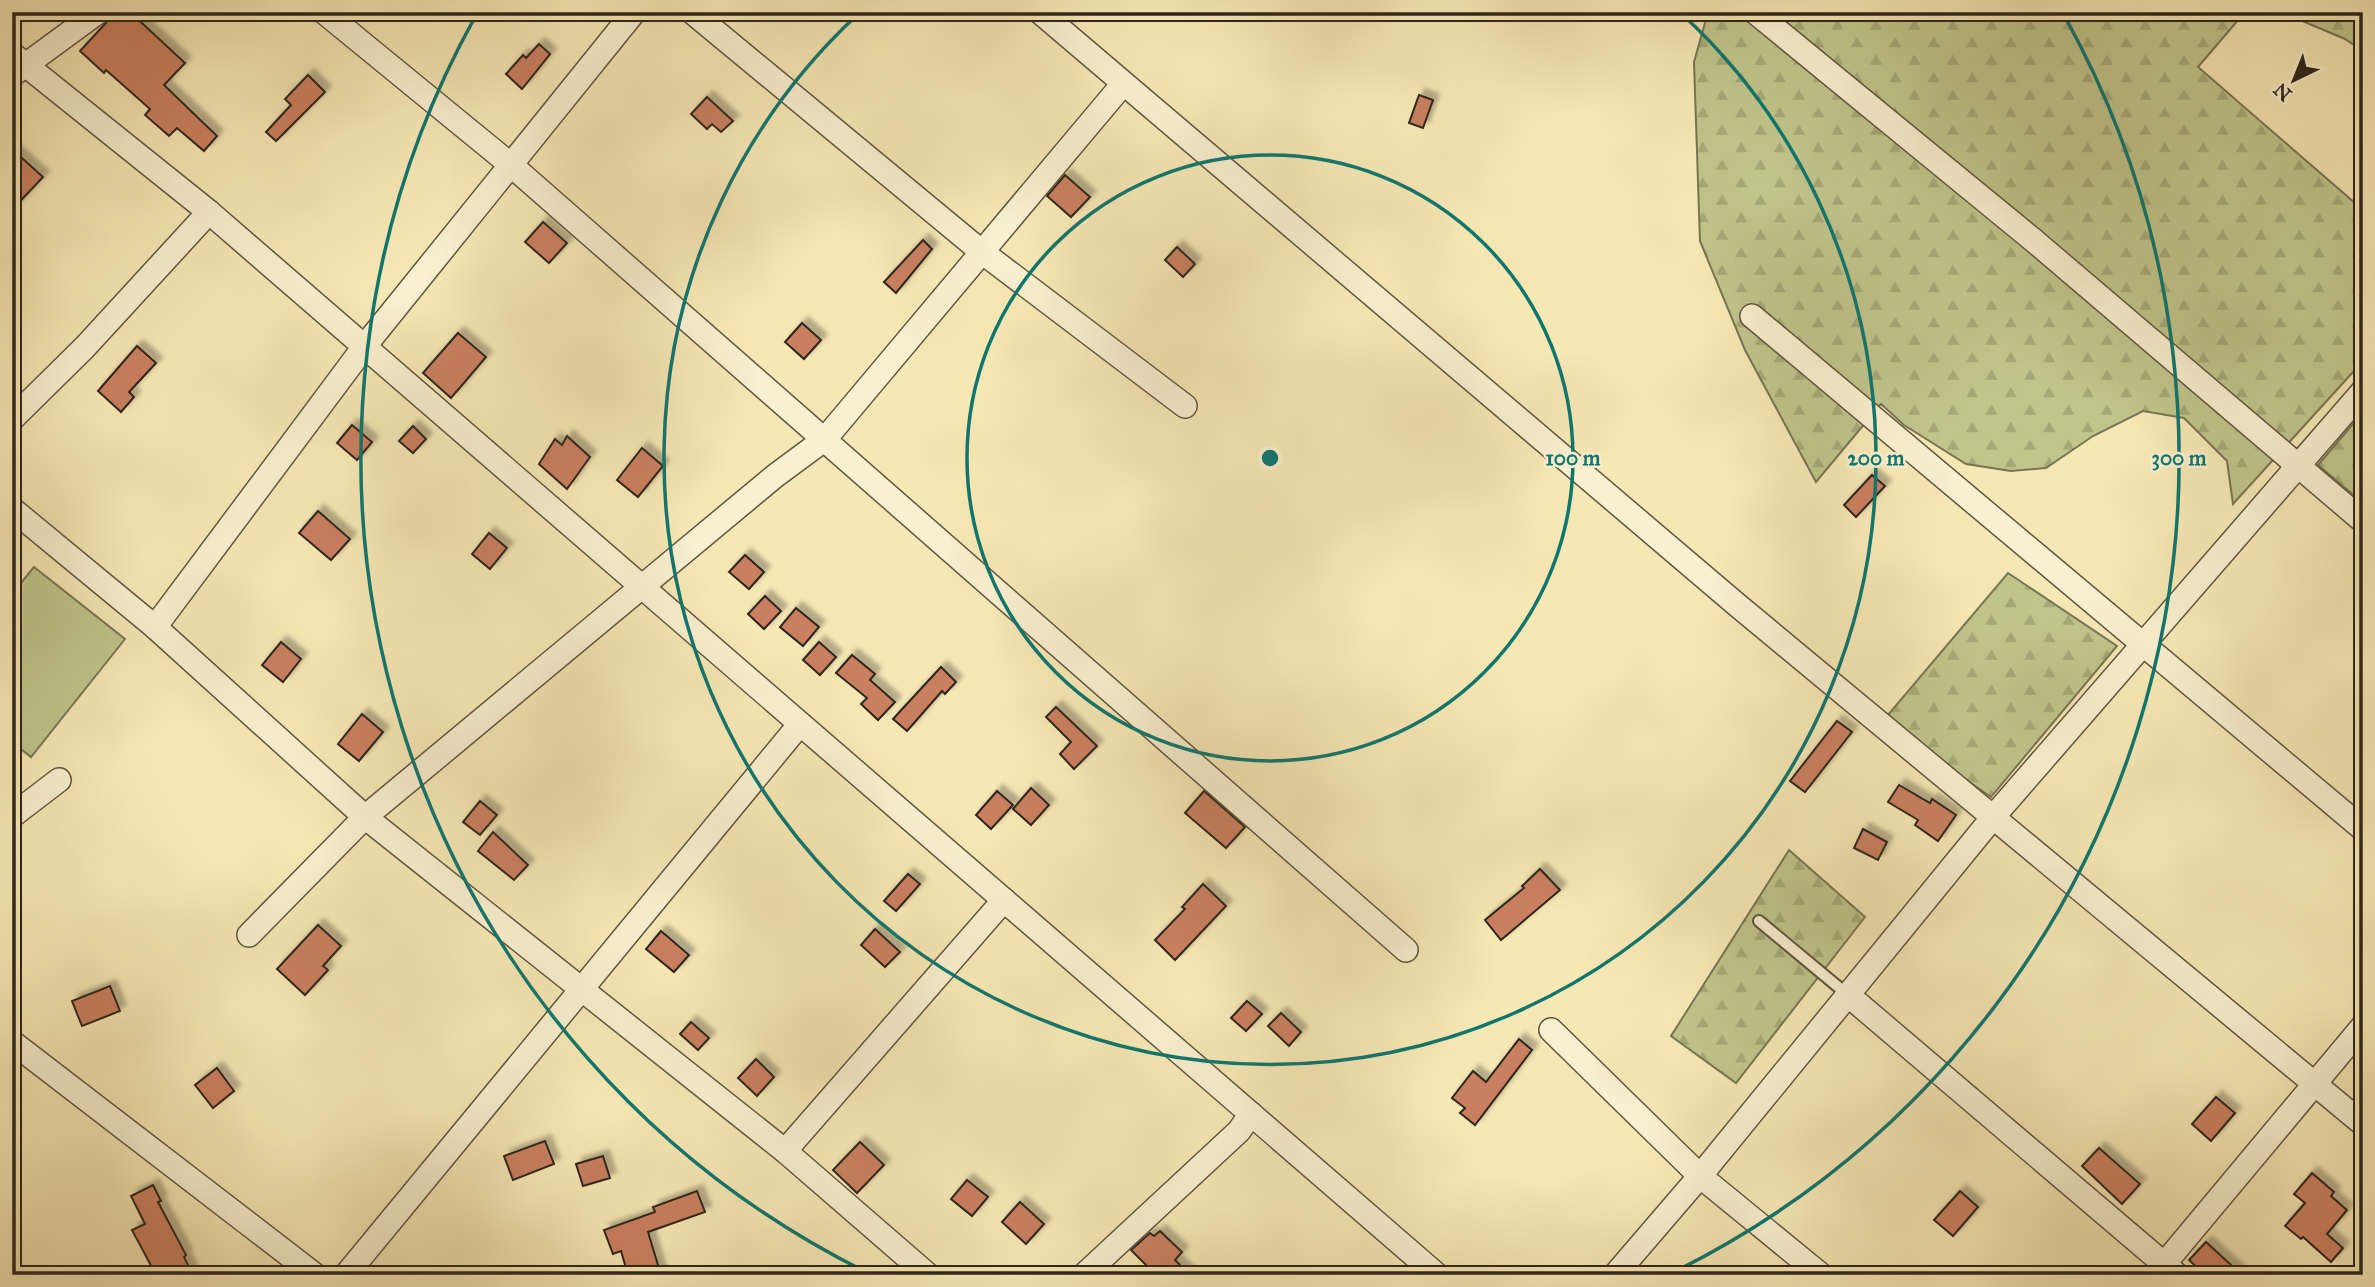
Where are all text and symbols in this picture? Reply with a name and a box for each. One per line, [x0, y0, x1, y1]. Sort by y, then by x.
north arrow [2260, 46, 2330, 116]
text: N [2269, 78, 2296, 106]
text: 100 m [1546, 445, 1601, 471]
text: 200 m [1848, 445, 1905, 471]
text: 300 m [2151, 445, 2207, 471]
centre of rings [1258, 446, 1282, 470]

